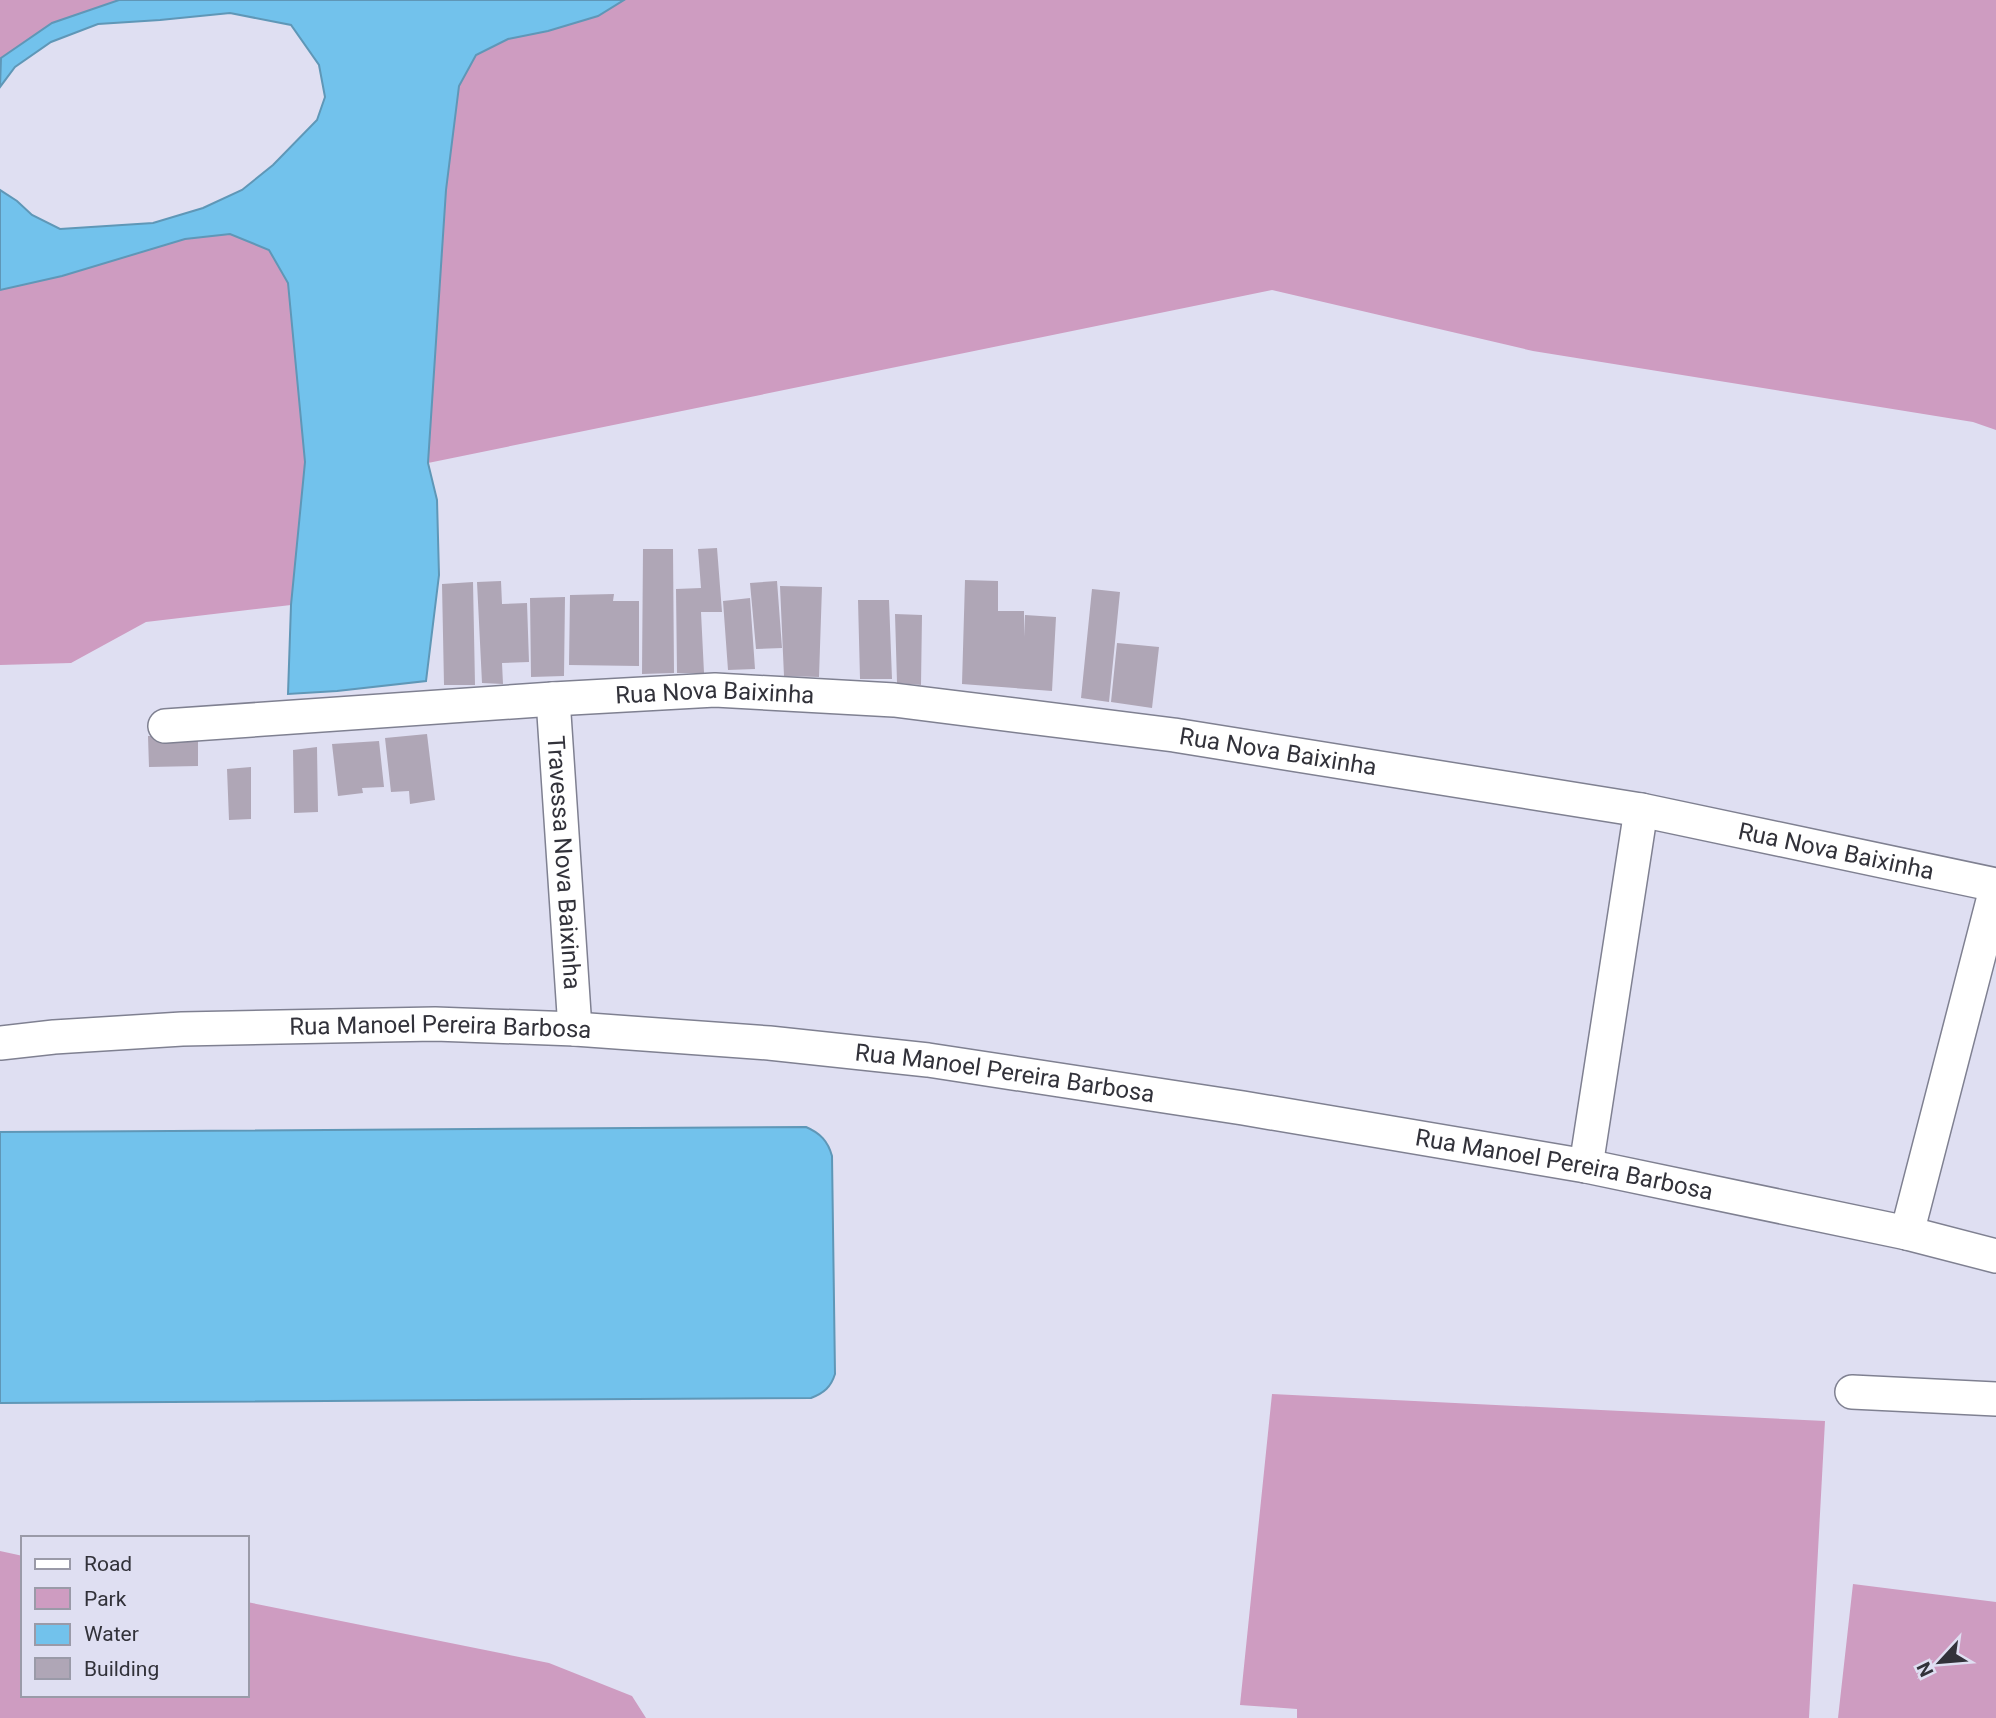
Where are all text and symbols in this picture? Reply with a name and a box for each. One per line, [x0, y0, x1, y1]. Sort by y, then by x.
street label: Rua Nova Baixinha [615, 676, 815, 710]
street label: Rua Nova Baixinha [1177, 722, 1379, 781]
street label: Travessa Nova Baixinha [541, 735, 586, 990]
street label: Rua Nova Baixinha [1736, 817, 1936, 886]
street label: Rua Manoel Pereira Barbosa [289, 1010, 592, 1044]
street label: Rua Manoel Pereira Barbosa [854, 1038, 1156, 1108]
street label: Rua Manoel Pereira Barbosa [1413, 1123, 1716, 1206]
legend [21, 1536, 248, 1697]
text: Road [84, 1552, 132, 1576]
text: Park [84, 1587, 127, 1611]
text: Water [84, 1622, 139, 1646]
north arrow [1905, 1627, 1975, 1697]
text: Building [84, 1657, 159, 1681]
text: N [1912, 1658, 1938, 1680]

